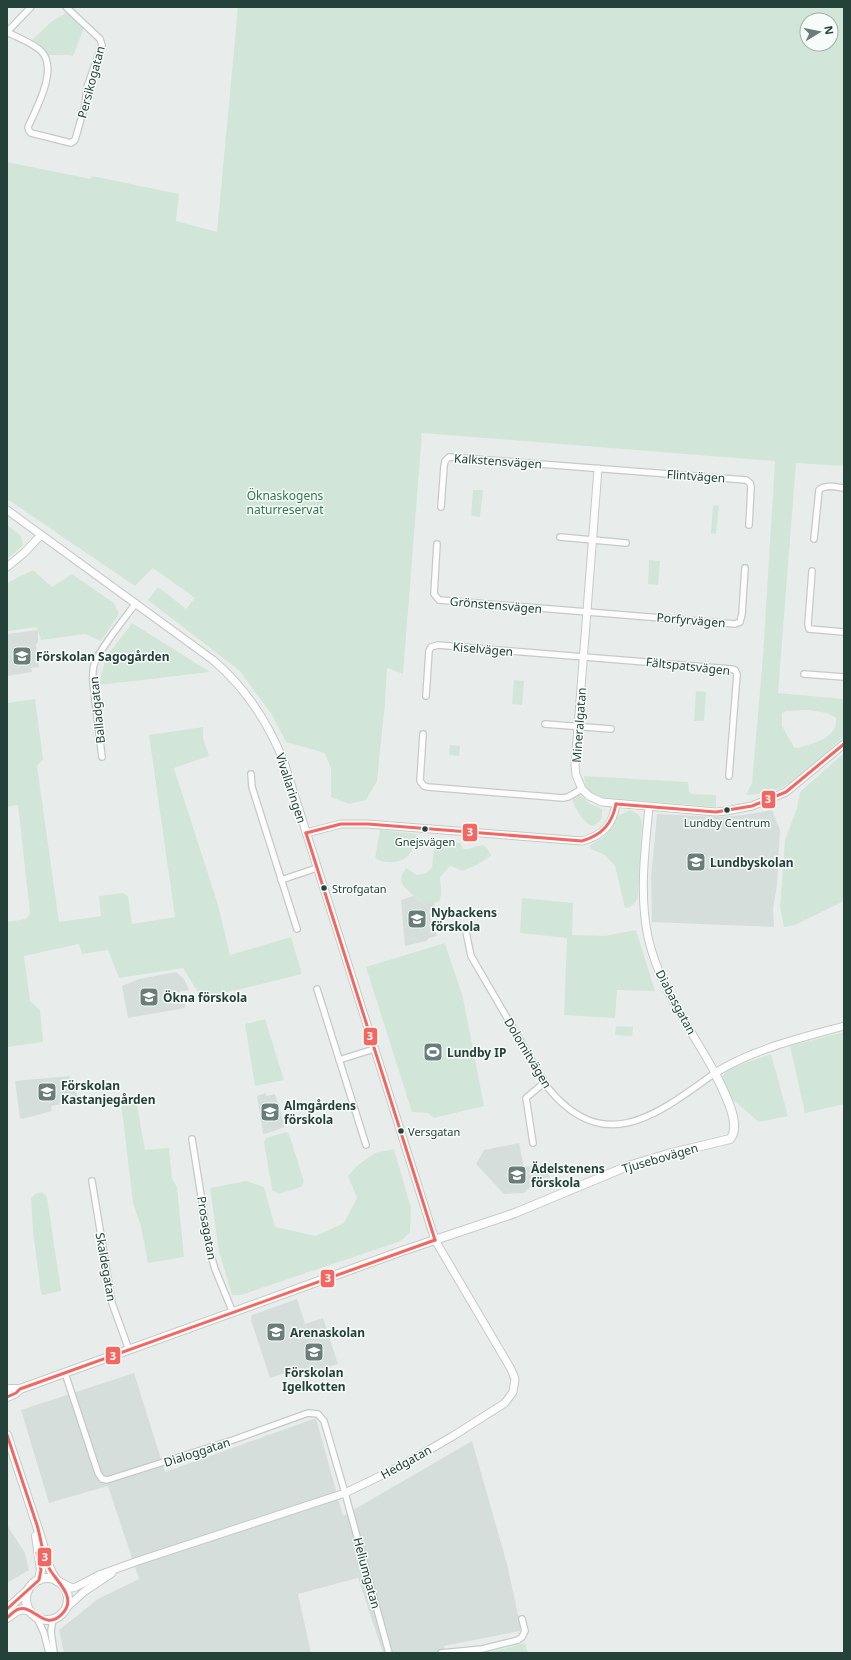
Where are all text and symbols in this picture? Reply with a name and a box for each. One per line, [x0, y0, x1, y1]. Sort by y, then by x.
north arrow [799, 12, 839, 52]
text: N [821, 24, 838, 36]
street label: Persikogatan [73, 44, 109, 120]
street label: Kalkstensvägen [453, 449, 543, 473]
street label: Flintvägen [666, 465, 726, 487]
park label: Öknaskogens naturreservat [247, 487, 324, 518]
street label: Grönstensvägen [449, 592, 543, 618]
street label: Porfyrvägen [656, 609, 726, 631]
street label: Kiselvägen [452, 638, 514, 660]
school or university icon: Förskolan Sagogården [11, 645, 33, 667]
place label: Förskolan Sagogården [36, 648, 169, 665]
street label: Fältspatsvägen [645, 653, 731, 679]
street label: Balladgatan [85, 676, 109, 744]
street label: Mineralgatan [568, 687, 590, 763]
street label: Vivallaringen [272, 751, 310, 825]
line badge: 3 [761, 790, 776, 809]
text: 3 [765, 791, 771, 806]
marker: Lundby Centrum [722, 805, 732, 815]
place label: Lundby Centrum [684, 815, 770, 830]
line badge: 3 [462, 823, 478, 842]
marker: Gnejsvägen [420, 824, 430, 834]
text: 3 [467, 824, 473, 839]
place label: Gnejsvägen [395, 834, 455, 849]
school or university icon: Lundbyskolan [685, 851, 707, 873]
place label: Lundbyskolan [710, 854, 794, 871]
place label: Strofgatan [332, 881, 387, 896]
marker: Strofgatan [319, 883, 329, 893]
place label: Nybackens förskola [431, 904, 497, 935]
school or university icon: Nybackens förskola [406, 908, 428, 930]
street label: Diabasgatan [652, 967, 700, 1037]
school or university icon: Ökna förskola [138, 986, 160, 1008]
place label: Ökna förskola [163, 989, 247, 1006]
street label: Dolomitvägen [500, 1015, 556, 1091]
line badge: 3 [363, 1027, 378, 1046]
text: 3 [367, 1028, 373, 1043]
sports icon: Lundby IP [422, 1041, 444, 1063]
place label: Lundby IP [447, 1044, 506, 1061]
place label: Förskolan Kastanjegården [61, 1077, 156, 1108]
school or university icon: Förskolan Kastanjegården [36, 1081, 58, 1103]
place label: Almgårdens förskola [284, 1097, 356, 1128]
school or university icon: Almgårdens förskola [259, 1101, 281, 1123]
place label: Versgatan [408, 1124, 460, 1139]
marker: Versgatan [396, 1126, 406, 1136]
street label: Tjusebovägen [620, 1139, 700, 1177]
place label: Ädelstenens förskola [531, 1160, 605, 1191]
school or university icon: Ädelstenens förskola [506, 1164, 528, 1186]
street label: Prosagatan [193, 1195, 221, 1261]
street label: Skaldegatan [92, 1231, 120, 1303]
line badge: 3 [320, 1269, 335, 1288]
text: 3 [325, 1270, 331, 1285]
school or university icon: Arenaskolan [265, 1321, 287, 1343]
place label: Arenaskolan [290, 1324, 365, 1341]
school or university icon: Förskolan Igelkotten [303, 1341, 325, 1363]
line badge: 3 [105, 1346, 121, 1365]
text: 3 [110, 1348, 116, 1363]
place label: Förskolan Igelkotten [282, 1364, 346, 1395]
street label: Dialoggatan [162, 1433, 232, 1471]
street label: Hedgatan [378, 1441, 434, 1483]
street label: Heliumgatan [349, 1535, 385, 1611]
line badge: 3 [37, 1547, 52, 1567]
text: 3 [42, 1549, 48, 1564]

